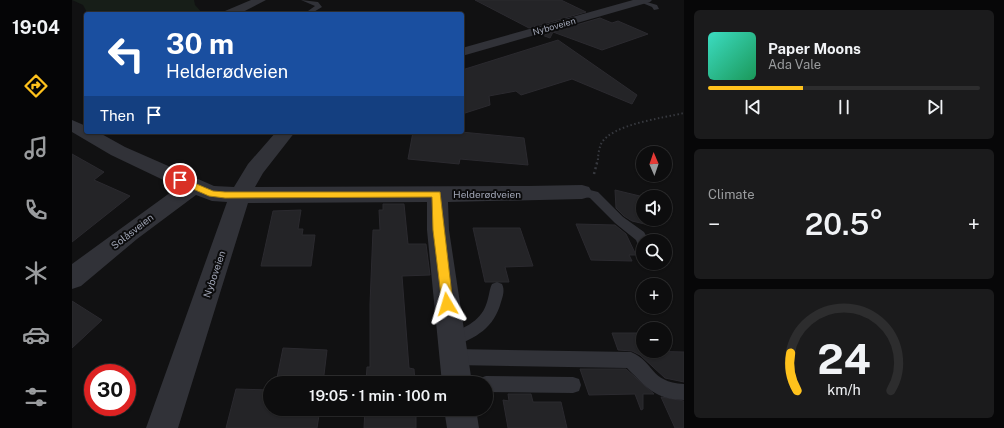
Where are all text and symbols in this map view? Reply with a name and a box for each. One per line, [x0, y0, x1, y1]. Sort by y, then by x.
street label: Nyboveien [531, 15, 577, 37]
text: 19:04 [12, 17, 60, 38]
text: 30 m [166, 27, 234, 60]
icon: left [100, 28, 152, 80]
text: Paper Moons [768, 40, 861, 57]
text: Ada Vale [768, 57, 821, 72]
text: Helderødveien [166, 61, 288, 82]
icon: directions [22, 72, 50, 100]
icon: previous [742, 96, 764, 118]
icon: pause [833, 96, 855, 118]
icon: next [924, 96, 946, 118]
icon: arrive [143, 104, 165, 126]
text: Then [100, 107, 135, 124]
icon: music [22, 134, 50, 162]
north arrow [636, 146, 672, 182]
map controls [636, 146, 672, 358]
pin [163, 163, 197, 197]
icon: arrive [169, 169, 191, 191]
text: Climate [708, 187, 755, 202]
street label: Helderødveien [453, 188, 521, 200]
button: sound [636, 190, 672, 226]
icon: phone [22, 196, 50, 224]
text: 20.5° [805, 206, 883, 242]
street label: Solåsveien [108, 211, 156, 251]
text: − [708, 211, 720, 237]
text: + [968, 211, 980, 237]
button: search [636, 234, 672, 270]
street label: Nyboveien [200, 249, 228, 299]
icon: climate [22, 259, 50, 287]
button: + [636, 278, 672, 314]
position arrow [426, 283, 468, 325]
icon: car [22, 321, 50, 349]
button: − [636, 322, 672, 358]
text: 24 [817, 334, 871, 383]
speed limit sign: 30 [84, 364, 136, 416]
text: km/h [827, 381, 861, 398]
icon: filters [22, 383, 50, 411]
text: 19:05 · 1 min · 100 m [309, 387, 447, 404]

